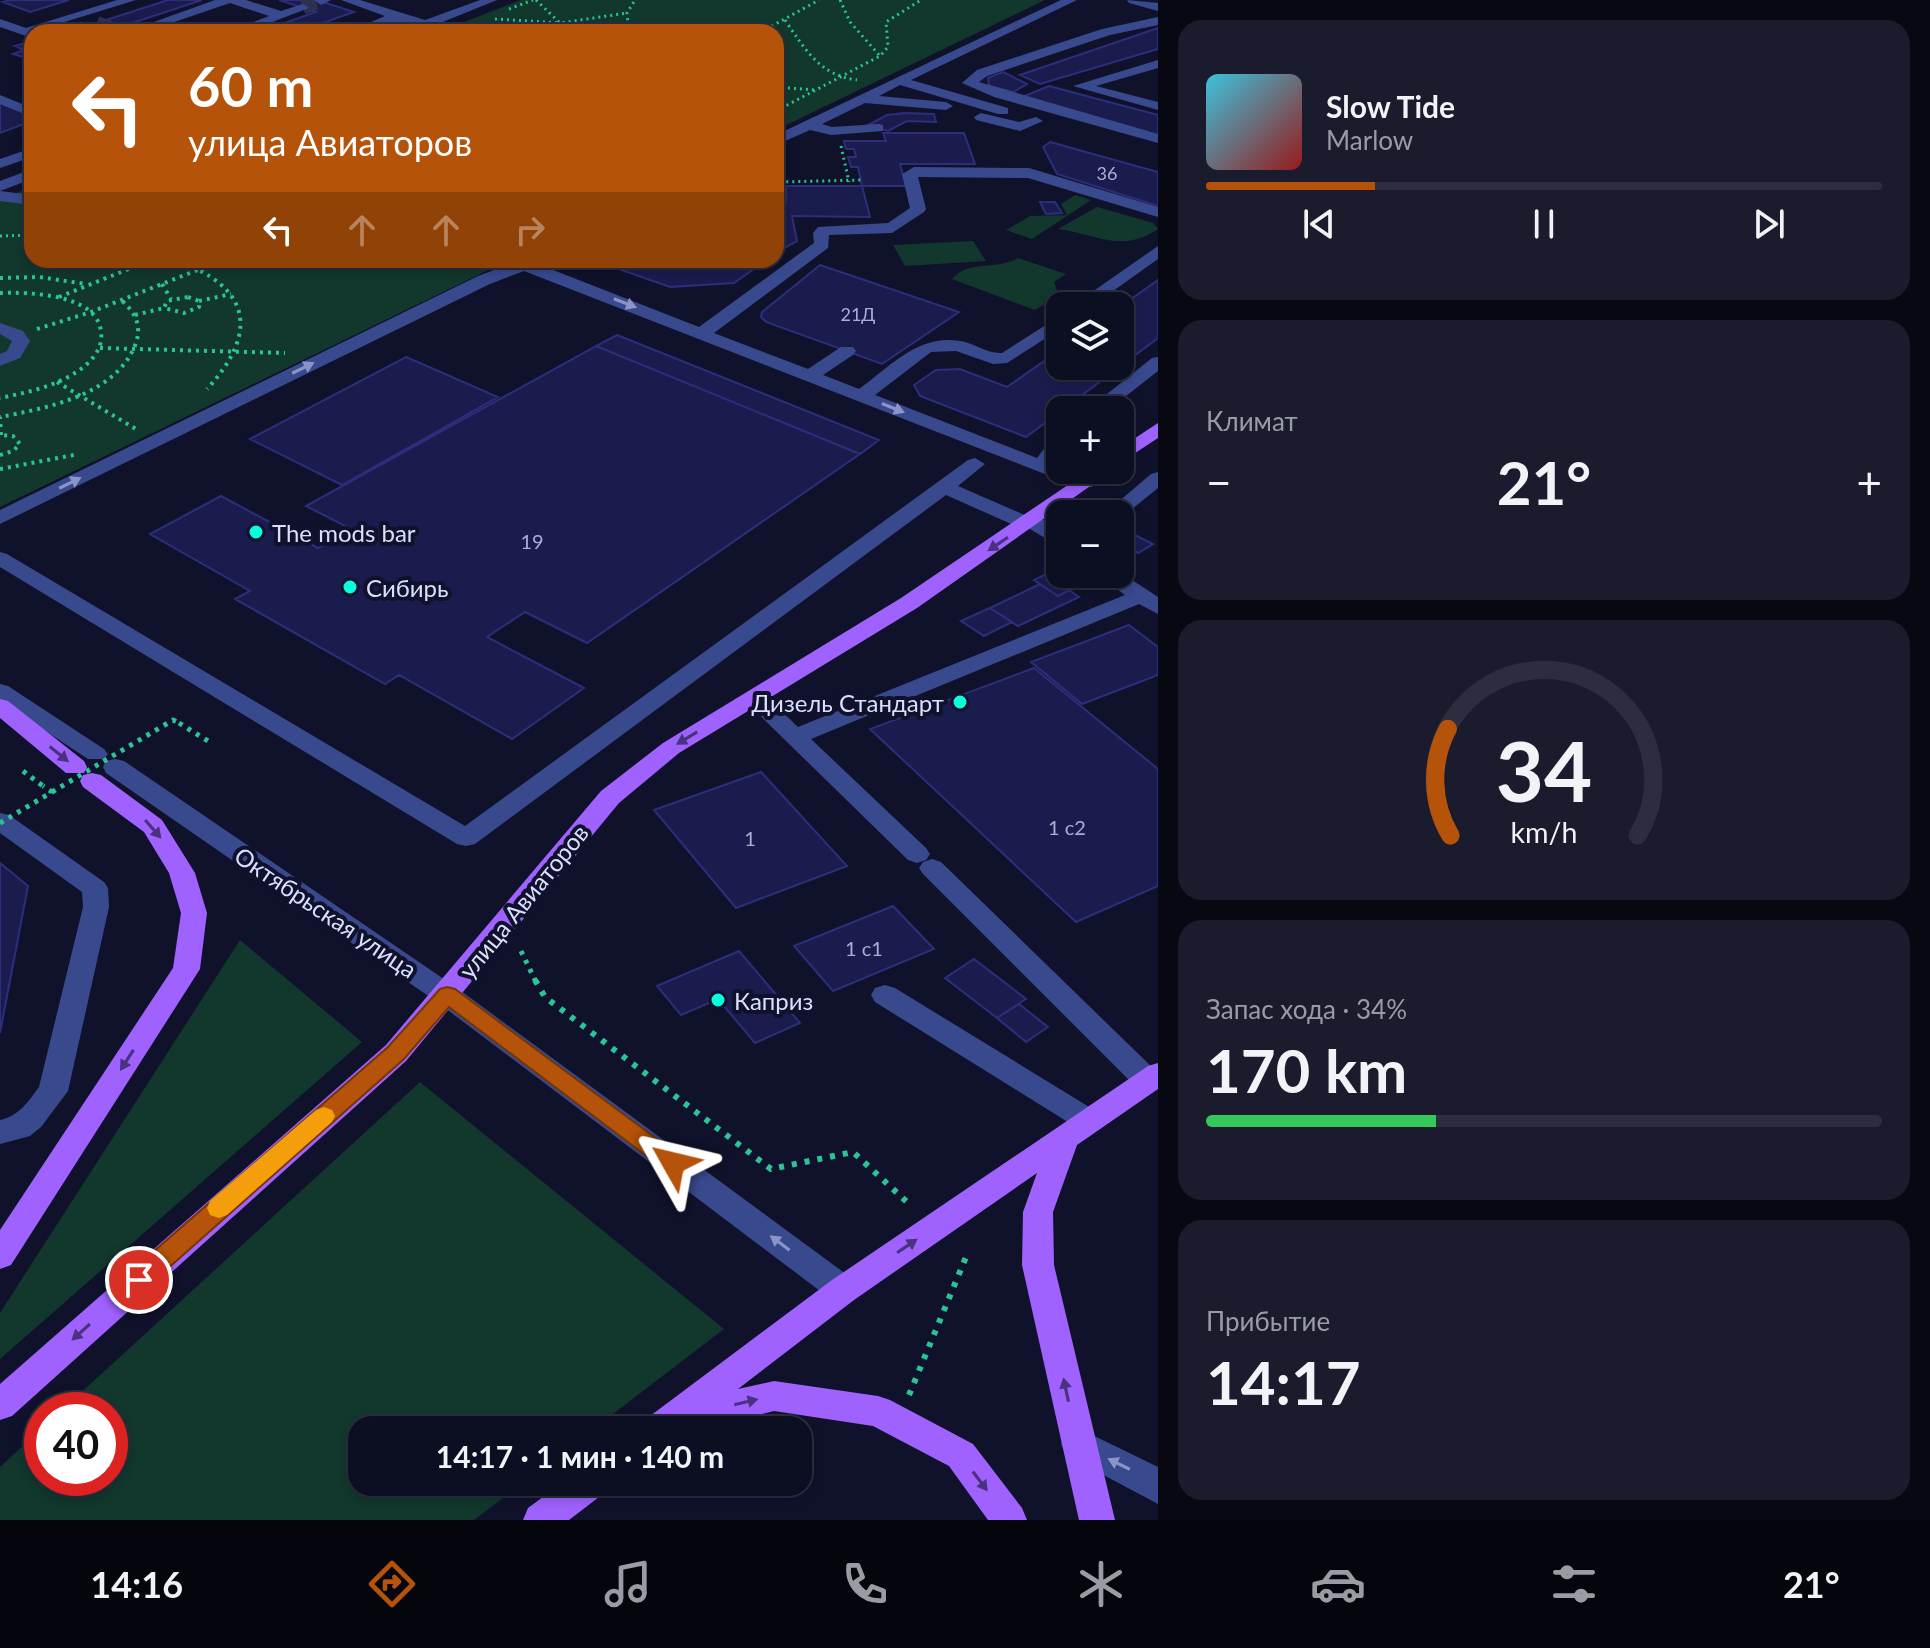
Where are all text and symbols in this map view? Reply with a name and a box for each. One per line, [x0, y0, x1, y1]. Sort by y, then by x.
text: 60 m [188, 52, 313, 119]
icon: left [56, 56, 160, 160]
text: Slow Tide [1326, 88, 1455, 124]
text: улица Авиаторов [188, 120, 472, 164]
text: Marlow [1326, 124, 1413, 156]
house number: 36 [1097, 162, 1117, 184]
icon: previous [1297, 202, 1341, 246]
icon: pause [1522, 202, 1566, 246]
icon: next [1747, 202, 1791, 246]
icon: left [256, 208, 300, 252]
icon: ahead [340, 208, 384, 252]
icon: ahead [424, 208, 468, 252]
icon: right [508, 208, 552, 252]
map controls [1046, 292, 1134, 588]
button: layers [1046, 292, 1134, 380]
one-way arrow [613, 297, 637, 310]
house number: 21Д [840, 303, 876, 325]
one-way arrow [292, 362, 315, 375]
button: + [1046, 396, 1134, 484]
one-way arrow [881, 401, 905, 414]
text: Климат [1206, 405, 1298, 437]
text: 21° [1497, 446, 1591, 518]
text: − [1206, 456, 1232, 508]
text: + [1856, 456, 1882, 508]
one-way arrow [58, 476, 82, 490]
button: − [1046, 500, 1134, 588]
place label: The mods bar [272, 518, 416, 547]
marker: The mods bar [247, 523, 265, 541]
house number: 19 [520, 529, 544, 553]
one-way arrow [987, 536, 1009, 550]
place label: Сибирь [366, 573, 449, 602]
marker: Сибирь [341, 578, 359, 596]
place label: Дизель Стандарт [751, 688, 944, 717]
marker: Дизель Стандарт [951, 693, 969, 711]
text: 34 [1496, 720, 1592, 820]
one-way arrow [676, 731, 698, 745]
one-way arrow [49, 745, 69, 762]
house number: 1 с2 [1048, 815, 1086, 839]
text: km/h [1511, 815, 1577, 849]
street label: улица Авиаторов [452, 818, 594, 984]
one-way arrow [144, 819, 161, 839]
house number: 1 [744, 826, 756, 850]
street label: Октябрьская улица [230, 840, 422, 984]
house number: 1 с1 [845, 936, 883, 960]
place label: Каприз [734, 986, 813, 1015]
marker: Каприз [709, 991, 727, 1009]
text: Запас хода · 34% [1206, 993, 1407, 1025]
text: 170 km [1206, 1034, 1407, 1106]
one-way arrow [120, 1049, 134, 1071]
position arrow [631, 1121, 715, 1205]
one-way arrow [770, 1236, 790, 1252]
one-way arrow [896, 1239, 918, 1254]
pin [105, 1246, 173, 1314]
icon: arrive [117, 1258, 161, 1302]
text: Прибытие [1206, 1305, 1330, 1337]
one-way arrow [72, 1322, 91, 1340]
text: 14:17 [1206, 1346, 1361, 1418]
one-way arrow [1059, 1377, 1072, 1402]
speed limit sign: 40 [24, 1392, 128, 1496]
one-way arrow [734, 1396, 759, 1408]
text: 14:17 · 1 мин · 140 m [436, 1438, 724, 1474]
one-way arrow [1108, 1457, 1131, 1471]
one-way arrow [972, 1471, 988, 1491]
icon: directions [364, 1556, 420, 1612]
icon: music [600, 1556, 656, 1612]
icon: phone [837, 1556, 893, 1612]
icon: climate [1073, 1556, 1129, 1612]
icon: car [1310, 1556, 1366, 1612]
icon: filters [1546, 1556, 1602, 1612]
text: 14:16 [90, 1562, 183, 1606]
text: 21° [1783, 1562, 1840, 1606]

